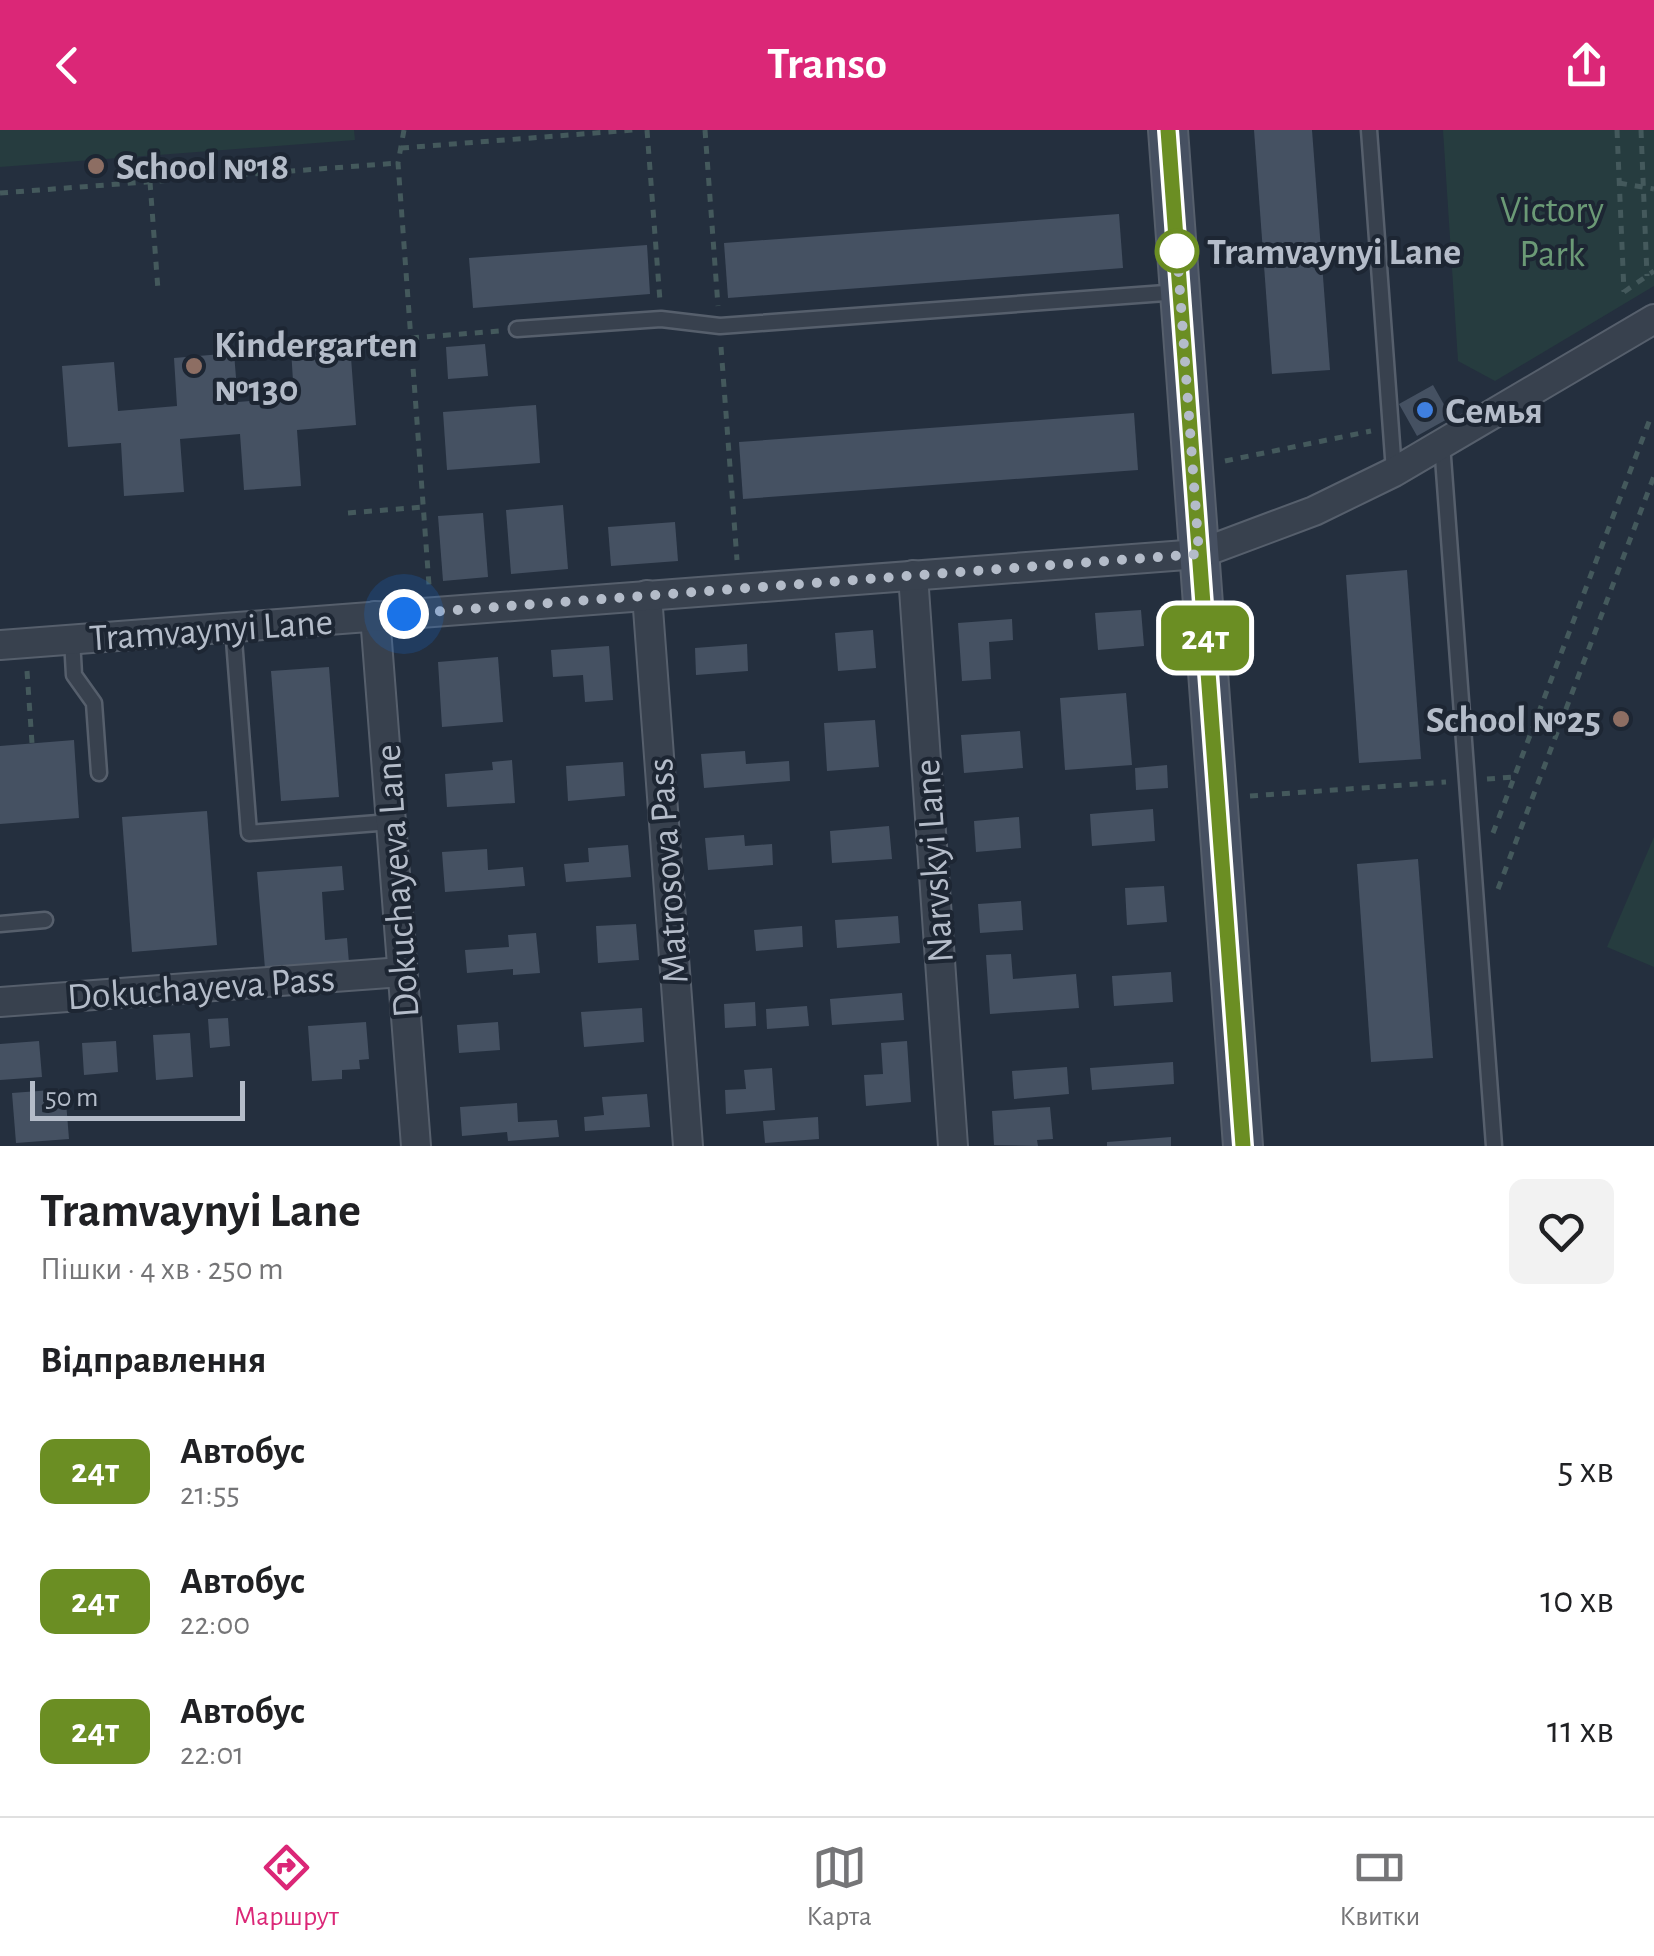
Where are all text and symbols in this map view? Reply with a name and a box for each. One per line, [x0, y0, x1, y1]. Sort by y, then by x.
icon: back [40, 38, 95, 93]
icon: share [1559, 38, 1614, 93]
text: Transo [767, 42, 887, 87]
place label: School №18 [116, 149, 289, 187]
marker: School №18 [85, 155, 107, 177]
park label: Victory Park [1500, 192, 1604, 274]
marker: Tramvaynyi Lane [1156, 230, 1198, 272]
place label: Tramvaynyi Lane [1207, 234, 1461, 272]
place label: Kindergarten №130 [214, 327, 418, 409]
marker: Kindergarten №130 [183, 355, 205, 377]
place label: Семья [1445, 393, 1543, 431]
marker: Семья [1414, 399, 1436, 421]
your location [379, 589, 429, 639]
street label: Tramvaynyi Lane [88, 604, 334, 658]
line badge: 24т [1148, 606, 1262, 670]
text: 24т [1181, 621, 1229, 656]
place label: School №25 [1426, 702, 1601, 740]
marker: School №25 [1610, 708, 1632, 730]
street label: Dokuchayeva Lane [369, 743, 427, 1019]
street label: Matrosova Pass [642, 757, 696, 985]
street label: Narvskyi Lane [909, 758, 961, 964]
street label: Dokuchayeva Pass [66, 961, 336, 1017]
scale bar [30, 1076, 245, 1120]
text: 50 m [45, 1084, 99, 1112]
button: heart [1509, 1179, 1614, 1284]
text: Tramvaynyi Lane [40, 1188, 361, 1236]
text: Пішки · 4 хв · 250 m [40, 1253, 284, 1285]
text: Відправлення [40, 1342, 266, 1380]
text: Автобус [180, 1433, 305, 1471]
text: 5 хв [1557, 1452, 1614, 1490]
text: 24т [71, 1454, 119, 1489]
text: 21:55 [180, 1478, 240, 1510]
text: Автобус [180, 1563, 305, 1601]
text: 10 хв [1540, 1582, 1614, 1620]
text: 24т [71, 1584, 119, 1619]
text: 22:00 [180, 1608, 250, 1640]
text: Автобус [180, 1693, 305, 1731]
text: 11 хв [1547, 1712, 1614, 1750]
text: 24т [71, 1714, 119, 1749]
text: 22:01 [180, 1738, 244, 1770]
tab: Маршрут [234, 1840, 339, 1934]
tab: Карта [806, 1840, 872, 1934]
tab: Квитки [1339, 1840, 1420, 1934]

